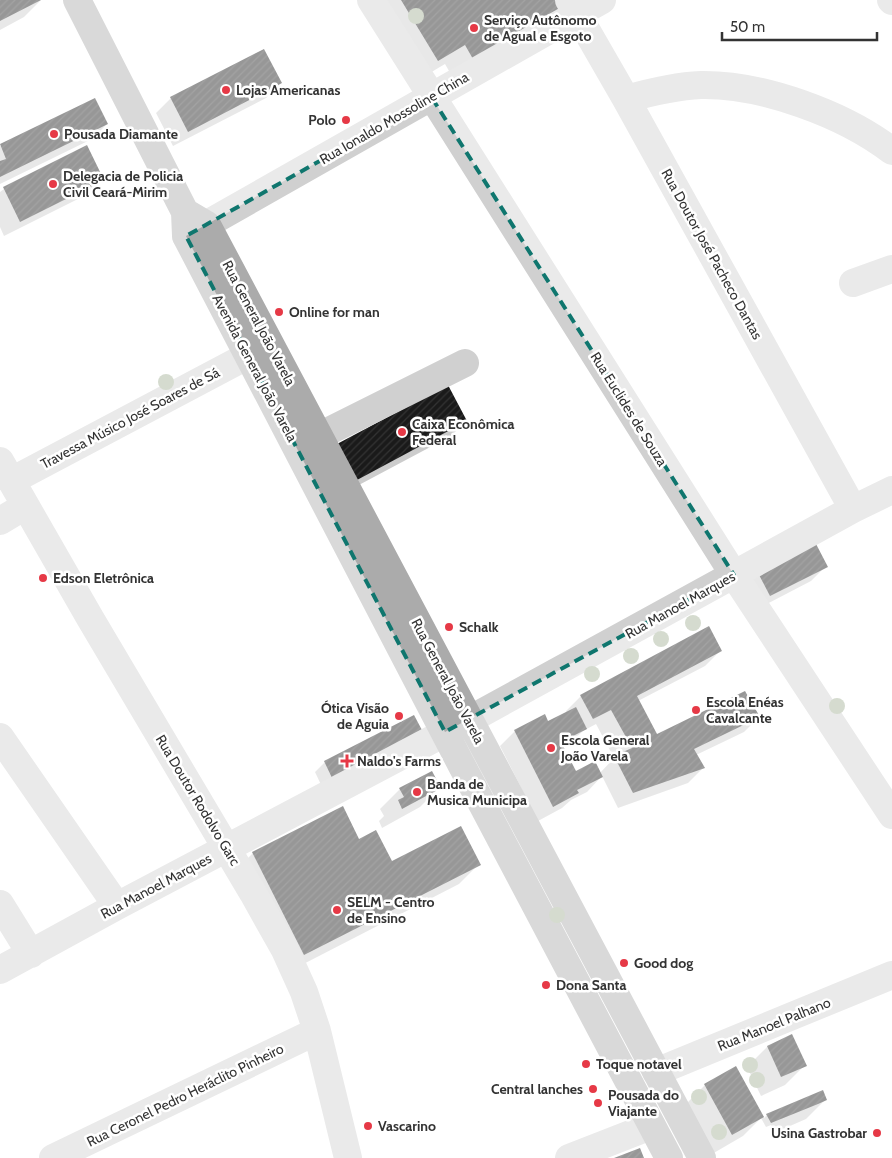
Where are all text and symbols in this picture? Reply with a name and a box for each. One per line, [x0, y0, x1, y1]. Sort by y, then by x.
scale bar [722, 10, 877, 42]
place label: Serviço Autônomo de Agual e Esgoto [484, 11, 597, 45]
text: 50 m [730, 18, 765, 36]
marker: Serviço Autônomo de Agual e Esgoto [468, 22, 480, 34]
street label: Rua Ionaldo Mossoline China [316, 68, 472, 168]
place label: Lojas Americanas [236, 81, 340, 99]
marker: Lojas Americanas [220, 84, 232, 96]
place label: Polo [308, 111, 336, 129]
marker: Polo [340, 114, 352, 126]
place label: Pousada Diamante [64, 125, 178, 143]
marker: Pousada Diamante [48, 128, 60, 140]
street label: Rua Doutor José Pacheco Dantas [658, 166, 767, 343]
place label: Delegacia de Policia Civil Ceará-Mirim [63, 167, 183, 201]
marker: Delegacia de Policia Civil Ceará-Mirim [47, 178, 59, 190]
street label: Rua General João Varela [218, 257, 300, 389]
street label: Avenida General João Varela [208, 291, 302, 445]
place label: Online for man [289, 303, 380, 321]
marker: Online for man [273, 306, 285, 318]
street label: Rua Euclides de Souza [587, 348, 672, 470]
street label: Travessa Músico José Soares de Sá [38, 363, 223, 473]
place label: Caixa Econômica Federal [412, 415, 515, 449]
marker: Caixa Econômica Federal [396, 426, 408, 438]
street label: Rua Manoel Marques [622, 567, 738, 643]
place label: Edson Eletrônica [53, 569, 154, 587]
marker: Edson Eletrônica [37, 572, 49, 584]
street label: Rua General João Varela [407, 615, 489, 747]
place label: Schalk [459, 618, 499, 636]
marker: Schalk [443, 621, 455, 633]
place label: Escola Enéas Cavalcante [706, 693, 784, 727]
place label: Ótica Visão de Aguia [321, 699, 389, 733]
marker: Escola Enéas Cavalcante [690, 704, 702, 716]
marker: Ótica Visão de Aguia [393, 710, 405, 722]
street label: Rua Doutor Rodolvo Garc [152, 731, 244, 869]
place label: Escola General João Varela [560, 731, 650, 765]
marker: Escola General João Varela [545, 742, 557, 754]
place label: Naldo's Farms [357, 752, 441, 770]
marker: Naldo's Farms [341, 755, 353, 767]
place label: Banda de Musica Municipa [427, 775, 527, 809]
marker: Banda de Musica Municipa [411, 786, 423, 798]
street label: Rua Manoel Marques [97, 849, 215, 923]
place label: SELM - Centro de Ensino [347, 893, 434, 927]
marker: SELM - Centro de Ensino [331, 904, 343, 916]
place label: Good dog [634, 954, 693, 972]
marker: Good dog [618, 957, 630, 969]
place label: Dona Santa [556, 976, 626, 994]
marker: Dona Santa [540, 979, 552, 991]
street label: Rua Manoel Palhano [715, 993, 833, 1055]
street label: Rua Ceronel Pedro Heráclito Pinheiro [84, 1039, 287, 1151]
place label: Toque notavel [596, 1055, 682, 1073]
marker: Toque notavel [580, 1058, 592, 1070]
place label: Central lanches [491, 1080, 583, 1098]
marker: Central lanches [587, 1083, 599, 1095]
place label: Pousada do Viajante [608, 1086, 679, 1120]
marker: Pousada do Viajante [592, 1097, 604, 1109]
place label: Vascarino [378, 1117, 436, 1135]
marker: Vascarino [362, 1120, 374, 1132]
place label: Usina Gastrobar [771, 1124, 867, 1142]
marker: Usina Gastrobar [871, 1127, 883, 1139]

